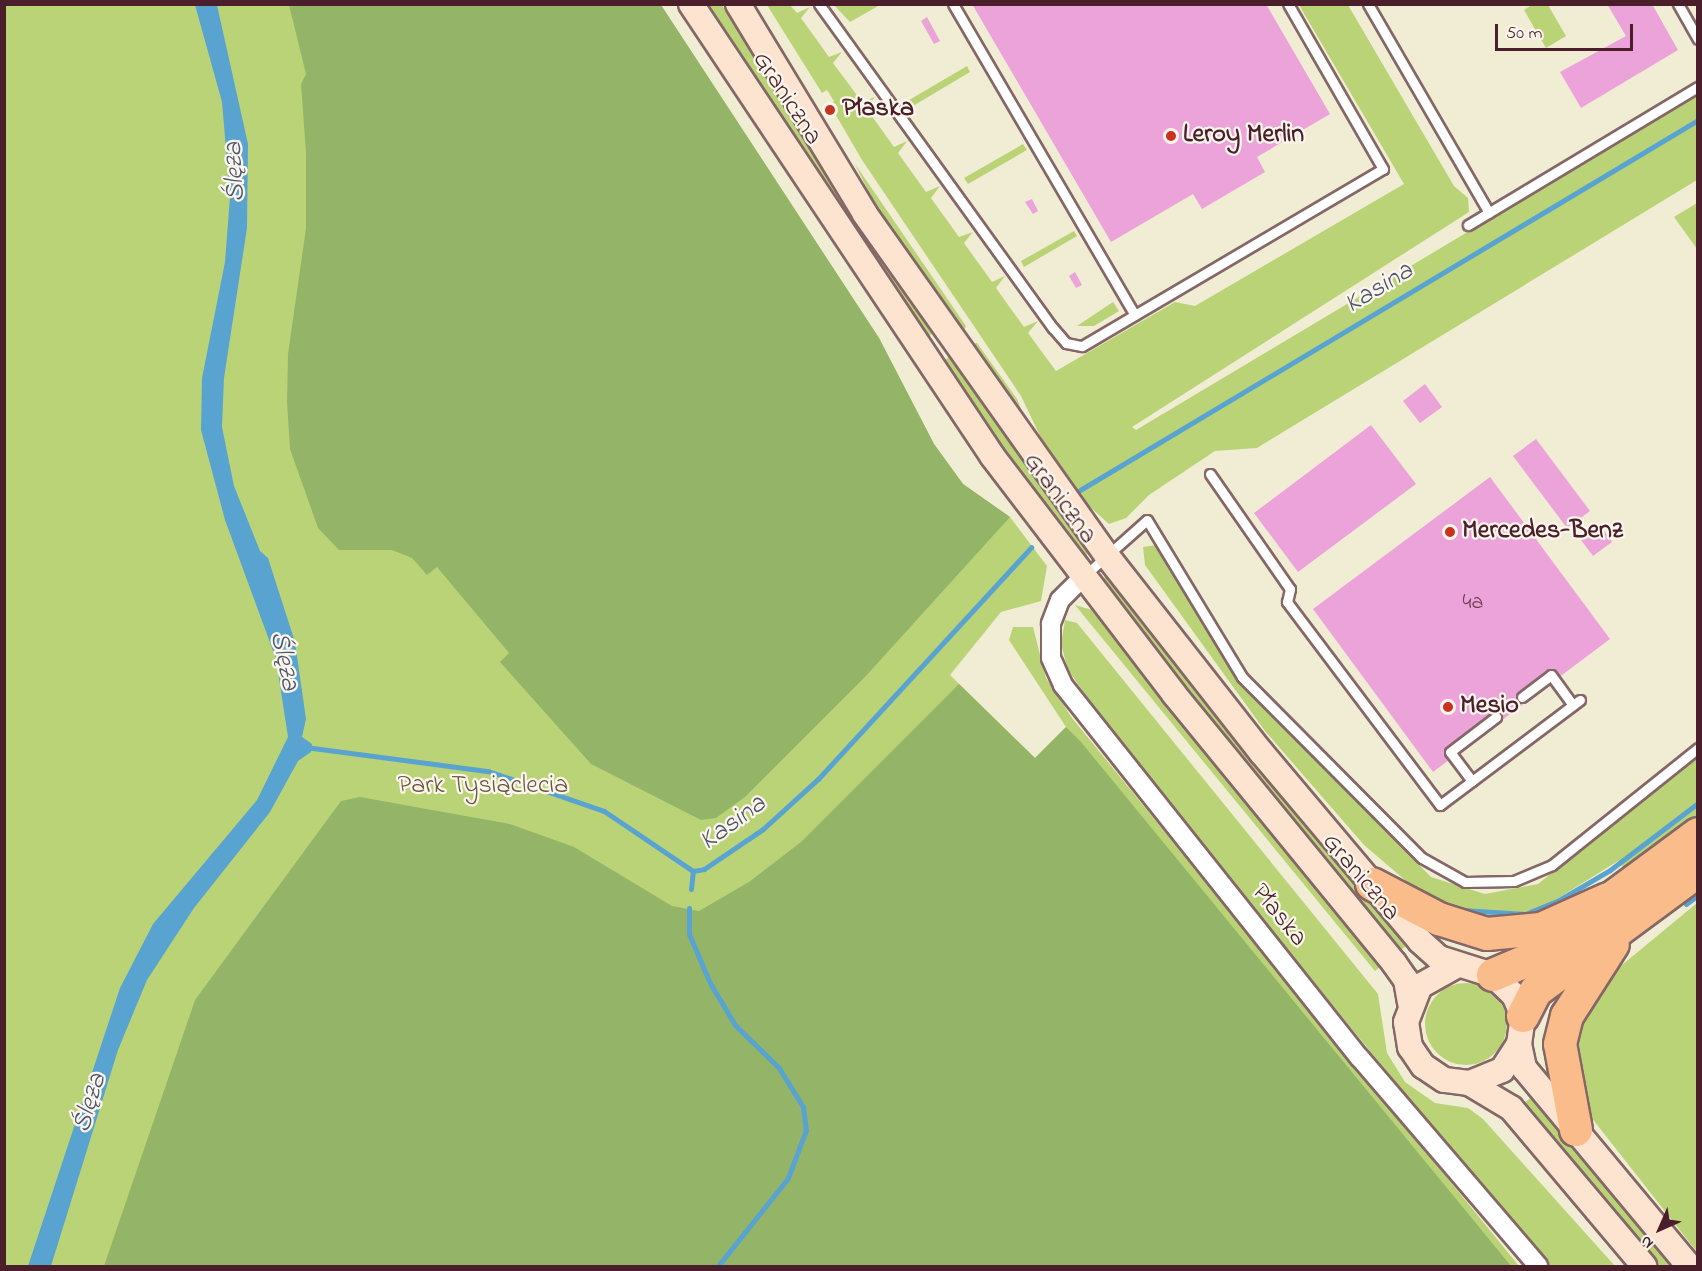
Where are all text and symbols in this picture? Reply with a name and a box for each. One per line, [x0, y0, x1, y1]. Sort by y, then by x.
scale bar [1498, 12, 1636, 50]
text: 50 m [1506, 21, 1543, 47]
street label: Graniczna [744, 46, 828, 152]
place label: Płaska [842, 94, 914, 126]
marker: Płaska [823, 103, 837, 117]
place label: Leroy Merlin [1183, 120, 1304, 152]
marker: Leroy Merlin [1164, 129, 1178, 143]
water label: Ślęza [217, 141, 253, 203]
water label: Kasina [1339, 255, 1419, 321]
street label: Graniczna [1015, 447, 1103, 551]
place label: Mercedes-Benz [1462, 516, 1623, 548]
marker: Mercedes-Benz [1443, 525, 1457, 539]
house number: 4a [1463, 591, 1483, 617]
water label: Ślęza [262, 628, 306, 694]
place label: Mesio [1460, 691, 1519, 723]
marker: Mesio [1441, 700, 1455, 714]
park label: Park Tysiąclecia [398, 771, 568, 803]
water label: Kasina [693, 788, 773, 858]
street label: Graniczna [1314, 828, 1406, 928]
street label: Płaska [1243, 878, 1313, 954]
water label: Ślęza [66, 1070, 114, 1136]
north arrow [1630, 1199, 1690, 1259]
text: N [1635, 1229, 1660, 1254]

